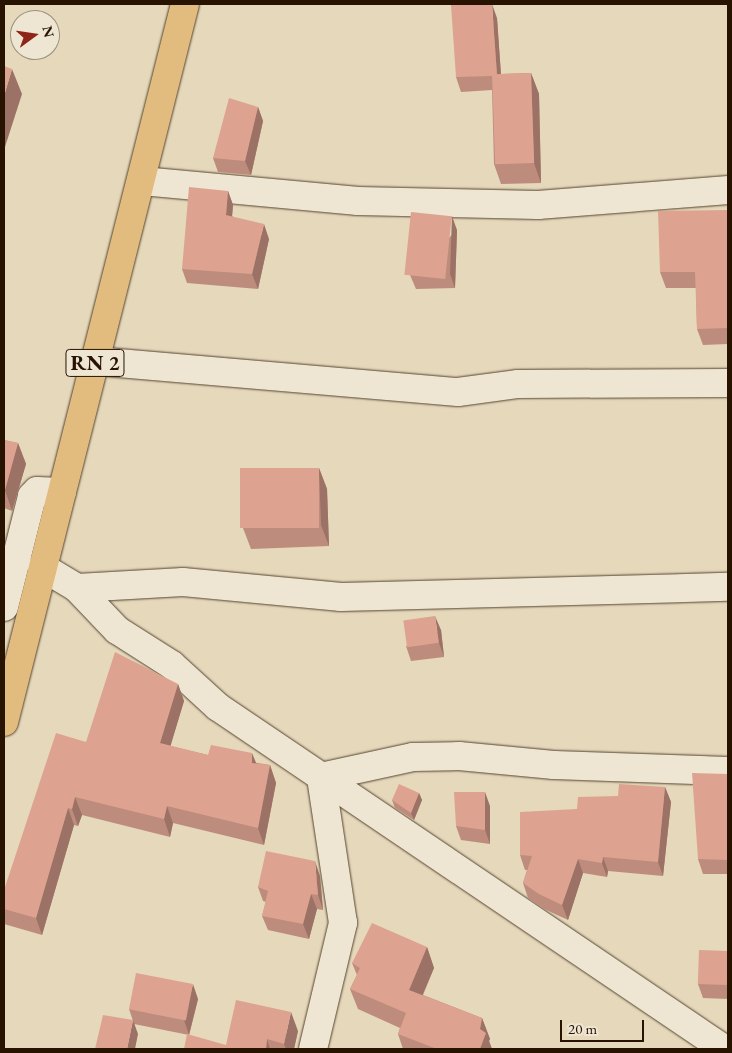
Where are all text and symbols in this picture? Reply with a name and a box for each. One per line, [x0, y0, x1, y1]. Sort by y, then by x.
north arrow [10, 10, 60, 60]
text: N [38, 24, 59, 39]
road number: RN 2 [65, 344, 125, 382]
scale bar [562, 1010, 646, 1042]
text: 20 m [568, 1019, 597, 1038]

